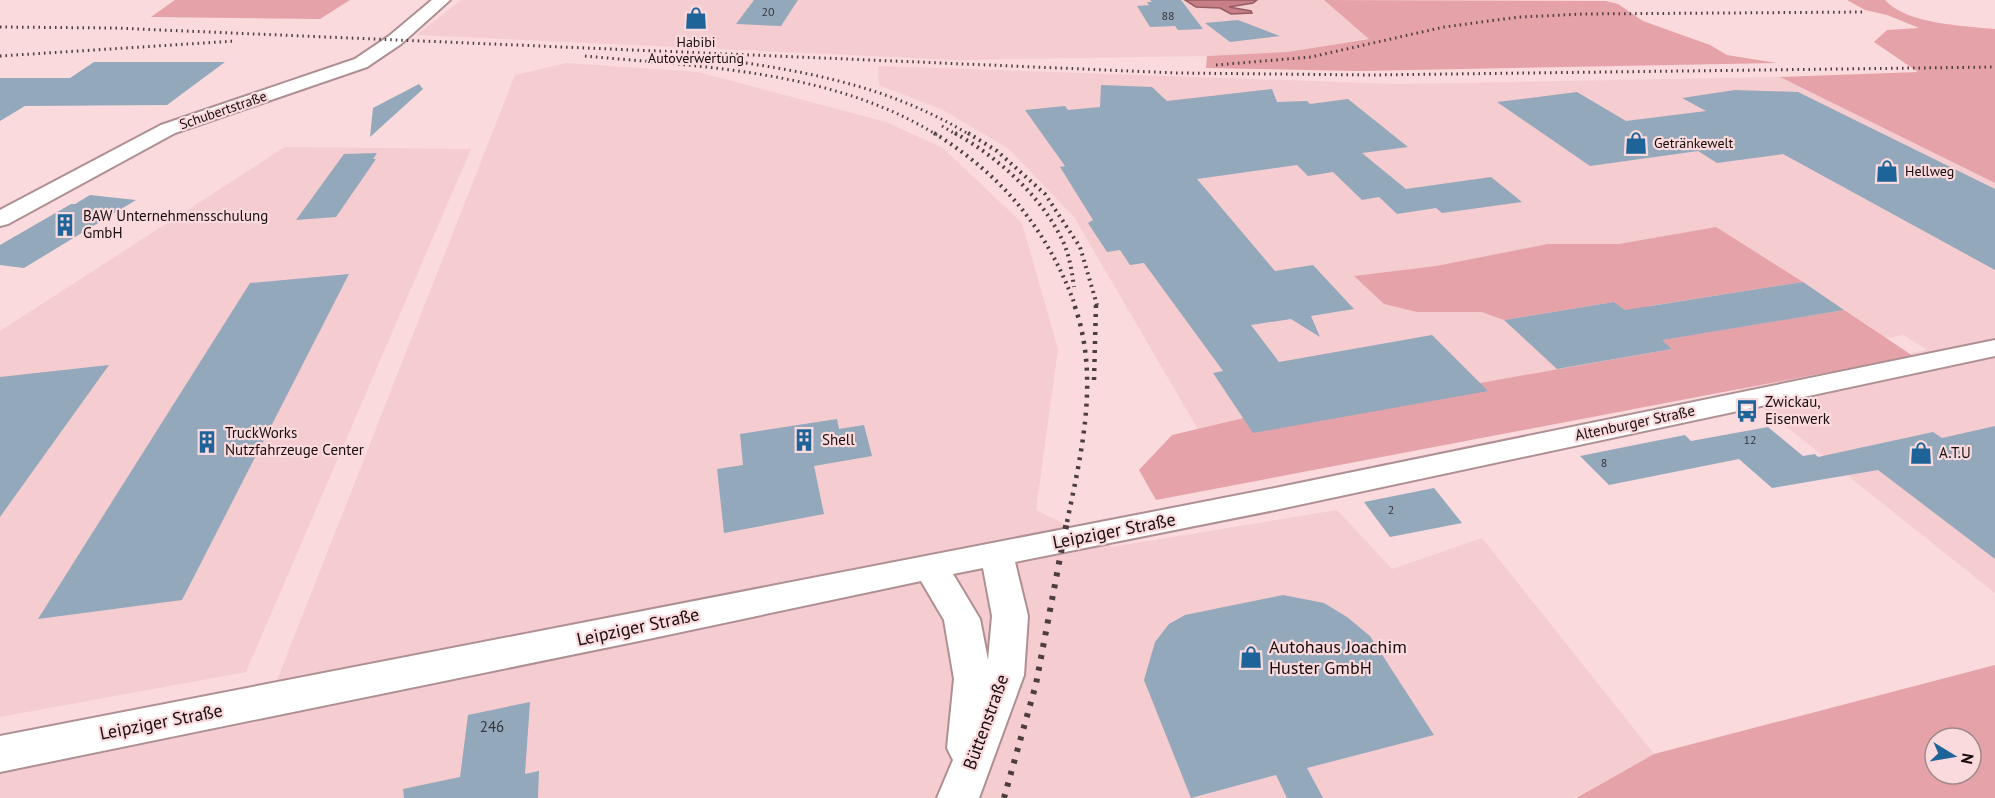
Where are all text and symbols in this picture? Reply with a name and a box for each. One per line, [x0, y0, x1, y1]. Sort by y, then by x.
house number: 20 [761, 4, 775, 19]
shop icon: Habibi Autoverwertung [683, 5, 709, 31]
house number: 88 [1161, 8, 1175, 23]
place label: Habibi Autoverwertung [648, 33, 744, 67]
street label: Schubertstraße [177, 87, 269, 133]
shop icon: Getränkewelt [1623, 130, 1649, 156]
place label: Getränkewelt [1654, 134, 1734, 152]
shop icon: Hellweg [1874, 158, 1900, 184]
place label: Hellweg [1905, 162, 1954, 180]
place label: BAW Unternehmensschulung GmbH [83, 206, 268, 242]
building icon: BAW Unternehmensschulung GmbH [52, 212, 78, 238]
place label: Zwickau, Eisenwerk [1765, 392, 1831, 428]
bus stop icon: Zwickau, Eisenwerk [1734, 398, 1760, 424]
street label: Altenburger Straße [1573, 401, 1697, 444]
place label: TruckWorks Nutzfahrzeuge Center [225, 423, 364, 459]
building icon: Shell [791, 427, 817, 453]
building icon: TruckWorks Nutzfahrzeuge Center [194, 429, 220, 455]
place label: Shell [822, 430, 855, 449]
house number: 12 [1743, 432, 1757, 447]
shop icon: A.T.U [1908, 440, 1934, 466]
place label: A.T.U [1939, 443, 1971, 462]
house number: 8 [1601, 455, 1607, 470]
house number: 2 [1388, 502, 1394, 517]
street label: Leipziger Straße [1050, 507, 1177, 554]
street label: Leipziger Straße [574, 602, 701, 651]
place label: Autohaus Joachim Huster GmbH [1269, 635, 1407, 679]
shop icon: Autohaus Joachim Huster GmbH [1238, 644, 1264, 670]
street label: Büttenstraße [958, 671, 1013, 773]
street label: Leipziger Straße [97, 698, 224, 745]
house number: 246 [480, 717, 504, 736]
north arrow [1923, 726, 1983, 786]
text: N [1957, 752, 1979, 766]

